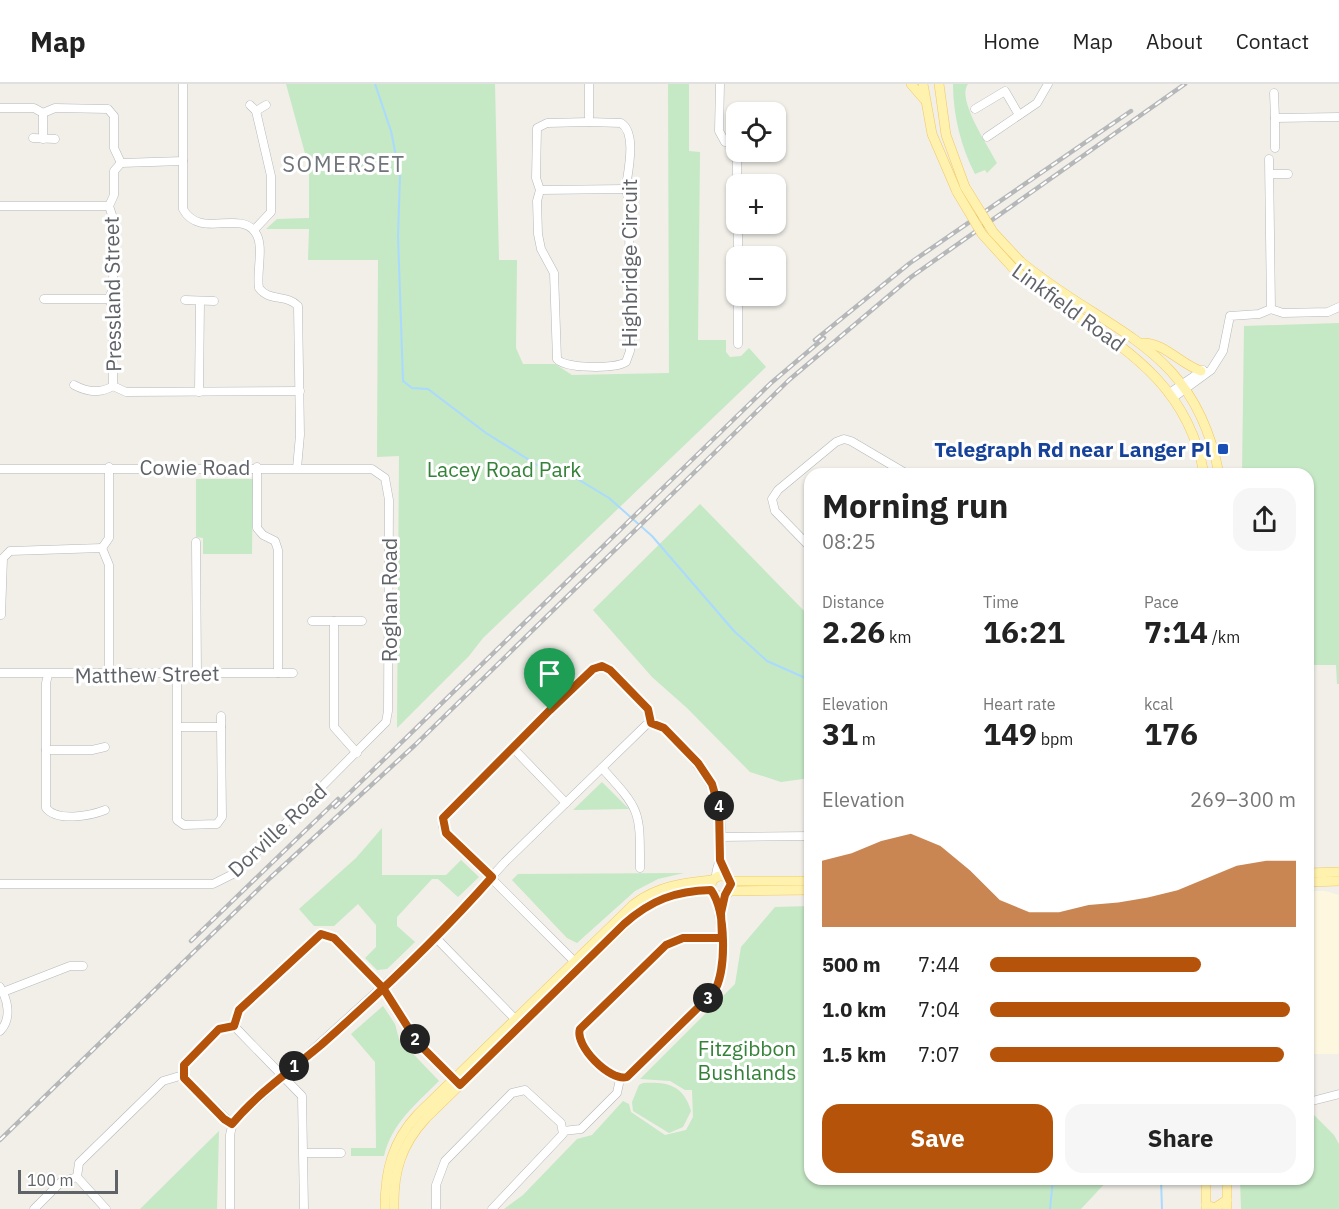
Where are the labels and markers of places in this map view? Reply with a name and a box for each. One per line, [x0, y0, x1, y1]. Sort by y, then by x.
place label: Telegraph Rd near Langer Pl [934, 435, 1211, 463]
marker: Telegraph Rd near Langer Pl [1216, 442, 1230, 456]
pin [524, 648, 575, 710]
pin: 4 [704, 791, 734, 821]
pin: 3 [693, 983, 723, 1013]
pin: 2 [400, 1024, 430, 1054]
pin: 1 [279, 1051, 309, 1081]

